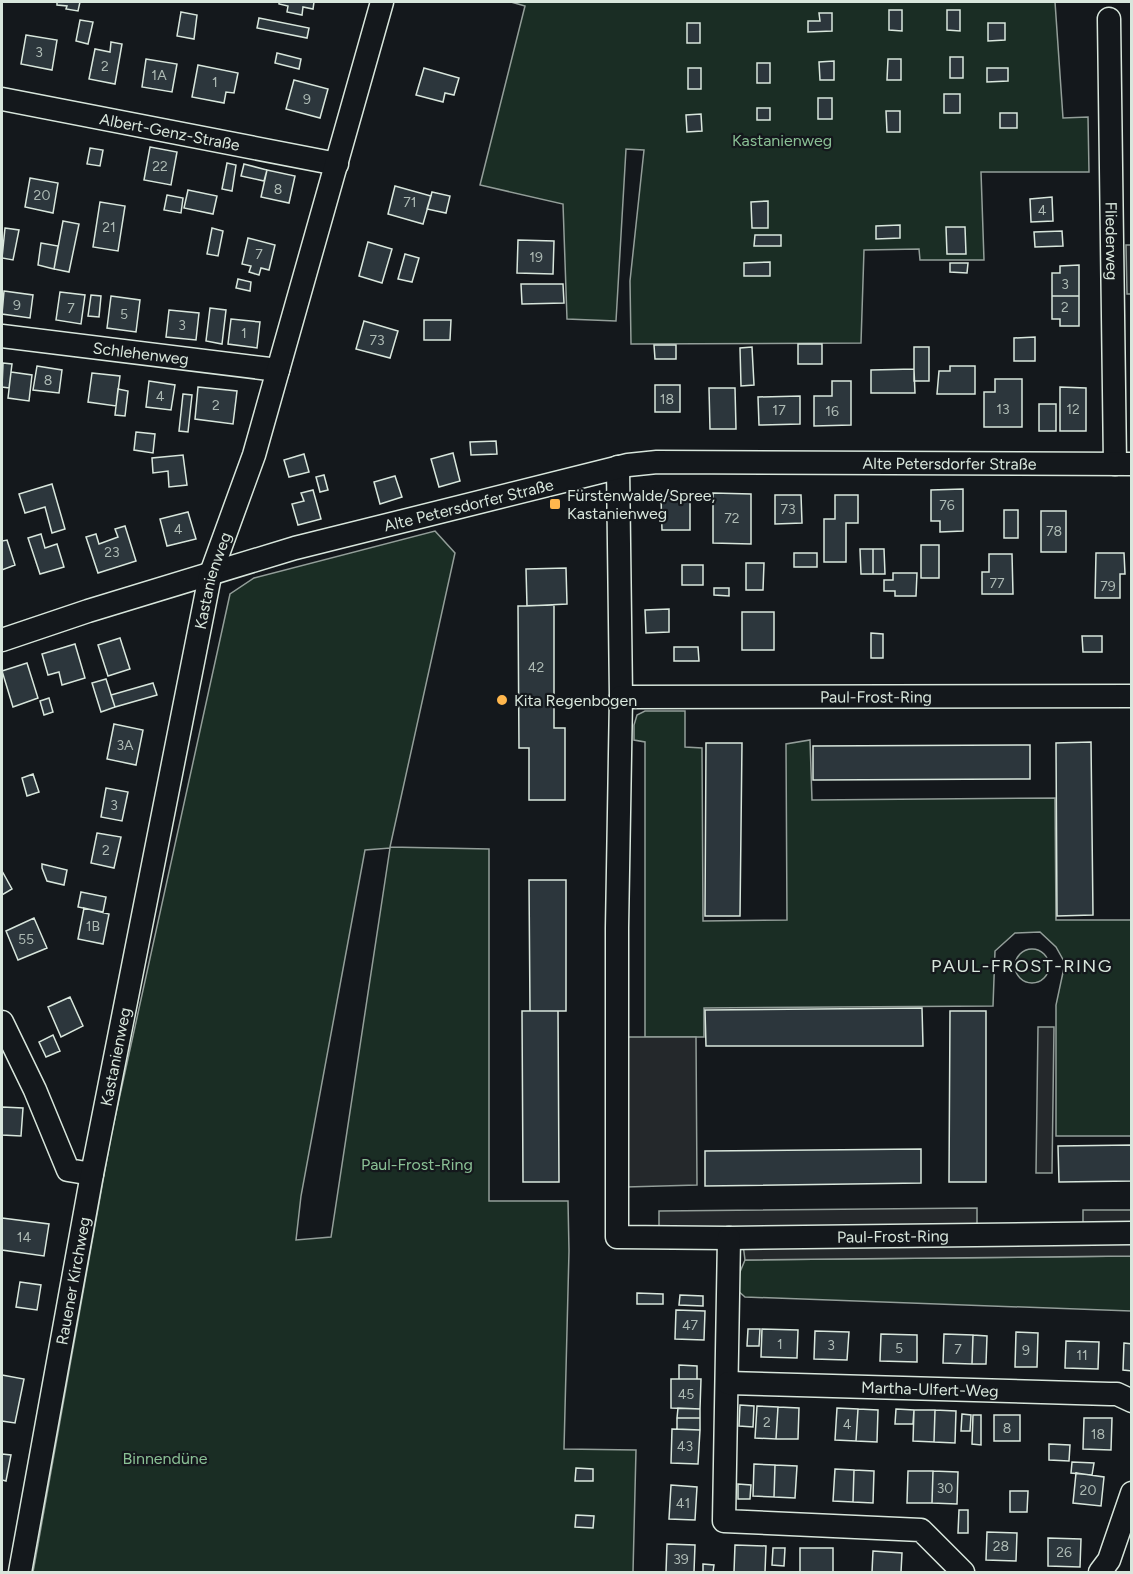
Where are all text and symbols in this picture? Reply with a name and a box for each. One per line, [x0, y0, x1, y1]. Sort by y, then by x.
house number: 3 [35, 44, 43, 61]
house number: 2 [101, 58, 109, 75]
house number: 1A [151, 67, 167, 84]
house number: 1 [212, 74, 218, 91]
house number: 9 [303, 91, 311, 108]
street label: Albert-Genz-Straße [98, 109, 242, 155]
park label: Kastanienweg [732, 131, 832, 150]
house number: 22 [152, 158, 168, 175]
house number: 8 [274, 181, 282, 198]
house number: 20 [34, 187, 50, 204]
house number: 71 [403, 194, 417, 211]
street label: Fliederweg [1101, 201, 1122, 281]
house number: 4 [1038, 202, 1047, 219]
house number: 21 [102, 219, 116, 236]
house number: 7 [255, 246, 263, 263]
house number: 19 [529, 249, 543, 266]
house number: 3 [1061, 276, 1069, 293]
house number: 9 [13, 297, 21, 314]
house number: 2 [1061, 299, 1069, 316]
house number: 7 [67, 300, 75, 317]
house number: 5 [120, 306, 128, 323]
house number: 3 [178, 317, 186, 334]
house number: 1 [241, 325, 247, 342]
house number: 73 [369, 332, 385, 349]
street label: Schlehenweg [92, 338, 190, 369]
house number: 8 [44, 372, 52, 389]
house number: 4 [156, 388, 165, 405]
house number: 18 [660, 391, 674, 408]
house number: 2 [212, 397, 220, 414]
house number: 13 [996, 401, 1010, 418]
house number: 12 [1066, 401, 1080, 418]
house number: 17 [772, 402, 786, 419]
house number: 16 [825, 403, 839, 420]
street label: Alte Petersdorfer Straße [863, 454, 1037, 474]
street label: Alte Petersdorfer Straße [382, 475, 556, 535]
place label: Fürstenwalde/Spree, Kastanienweg [567, 486, 715, 523]
marker: Fürstenwalde/Spree, Kastanienweg [548, 497, 562, 511]
house number: 76 [939, 497, 955, 514]
house number: 73 [780, 501, 796, 518]
house number: 72 [724, 510, 740, 527]
house number: 4 [174, 521, 183, 538]
house number: 78 [1046, 523, 1062, 540]
street label: Kastanienweg [191, 530, 235, 631]
house number: 23 [104, 544, 120, 561]
house number: 77 [989, 575, 1005, 592]
house number: 79 [1100, 578, 1116, 595]
house number: 42 [528, 659, 544, 676]
street label: Paul-Frost-Ring [820, 687, 932, 707]
place label: Kita Regenbogen [514, 691, 637, 710]
marker: Kita Regenbogen [495, 693, 509, 707]
house number: 3A [116, 737, 134, 754]
house number: 3 [110, 797, 118, 814]
house number: 2 [102, 842, 110, 859]
house number: 1B [86, 918, 100, 935]
house number: 55 [18, 931, 34, 948]
district label: PAUL-FROST-RING [931, 955, 1113, 977]
street label: Kastanienweg [97, 1006, 135, 1108]
park label: Paul-Frost-Ring [361, 1155, 473, 1174]
street label: Rauener Kirchweg [52, 1215, 94, 1346]
street label: Paul-Frost-Ring [837, 1226, 949, 1247]
house number: 14 [17, 1229, 32, 1246]
house number: 47 [682, 1317, 699, 1334]
house number: 1 [777, 1336, 783, 1353]
house number: 3 [827, 1337, 835, 1354]
house number: 5 [895, 1340, 903, 1357]
house number: 7 [954, 1341, 962, 1358]
house number: 9 [1022, 1342, 1030, 1359]
house number: 11 [1076, 1347, 1088, 1364]
street label: Martha-Ulfert-Weg [861, 1378, 999, 1401]
house number: 45 [678, 1386, 694, 1403]
house number: 2 [763, 1414, 771, 1431]
house number: 4 [843, 1416, 852, 1433]
house number: 8 [1003, 1420, 1011, 1437]
house number: 18 [1091, 1426, 1105, 1443]
house number: 43 [677, 1438, 693, 1455]
park label: Binnendüne [123, 1449, 208, 1468]
house number: 30 [937, 1480, 953, 1497]
house number: 20 [1080, 1482, 1096, 1499]
house number: 41 [676, 1495, 690, 1512]
house number: 28 [993, 1538, 1009, 1555]
house number: 26 [1056, 1544, 1072, 1561]
house number: 39 [673, 1551, 689, 1568]

